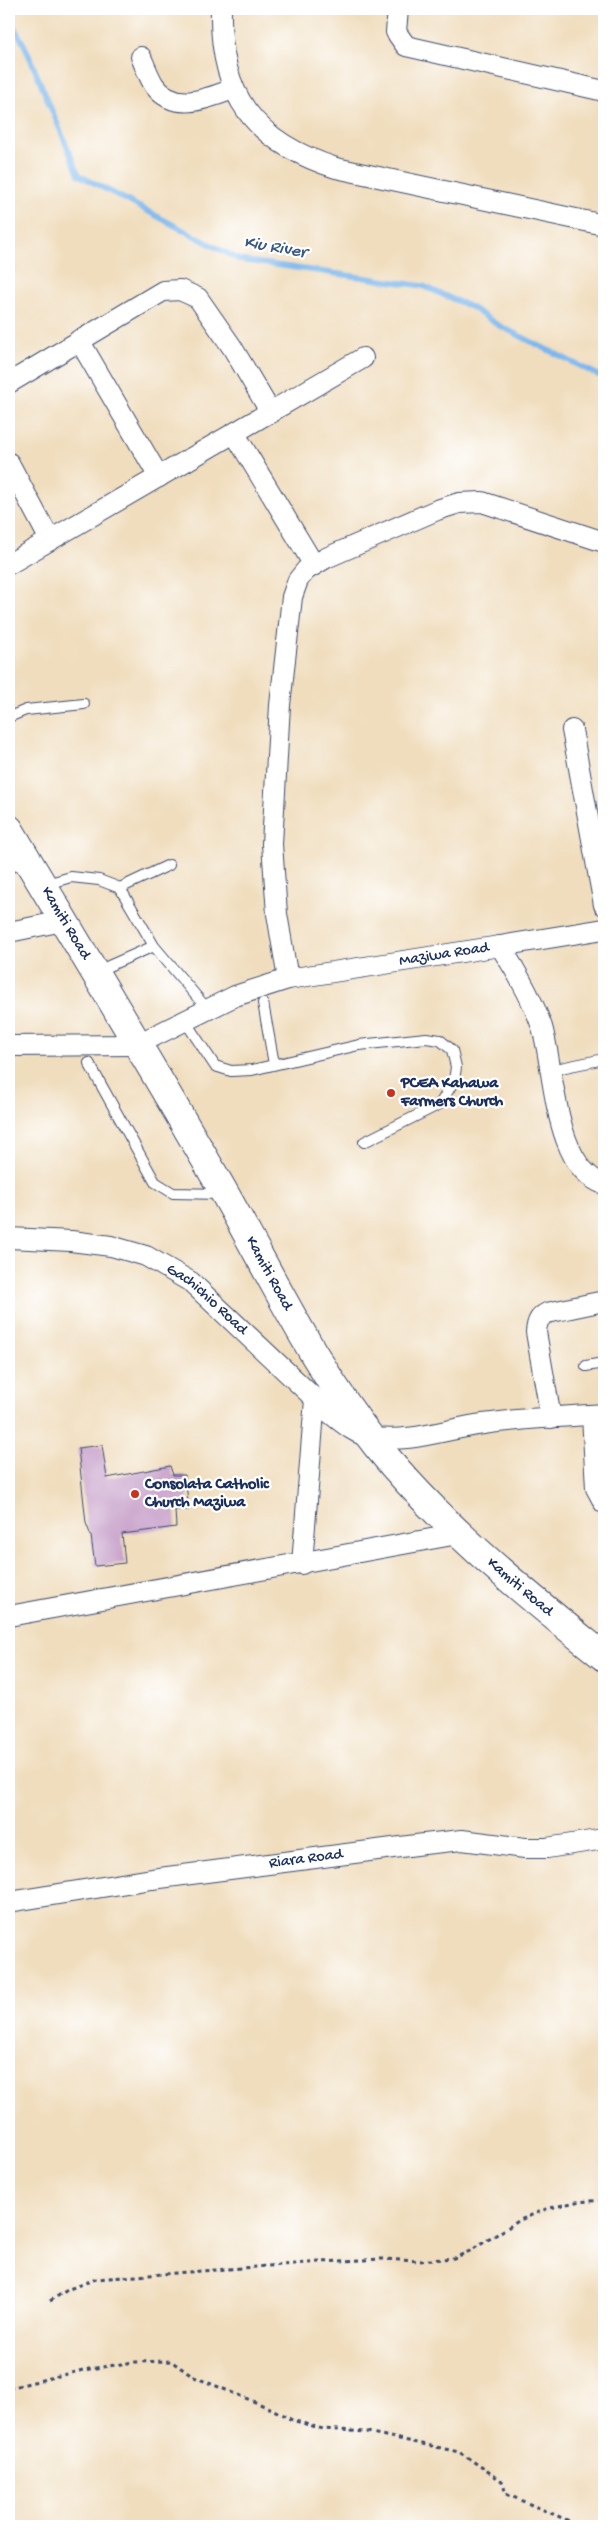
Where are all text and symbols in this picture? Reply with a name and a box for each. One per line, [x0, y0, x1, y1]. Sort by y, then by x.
water label: Kiu River [242, 232, 312, 264]
street label: Kamiti Road [36, 884, 95, 964]
street label: Maziwa Road [398, 938, 492, 971]
place label: PCEA Kahawa Farmers Church [400, 1075, 504, 1112]
marker: PCEA Kahawa Farmers Church [385, 1087, 397, 1099]
street label: Kamiti Road [241, 1233, 297, 1315]
street label: Gachichio Road [163, 1260, 252, 1341]
place label: Consolata Catholic Church Maziwa [144, 1476, 270, 1513]
marker: Consolata Catholic Church Maziwa [129, 1488, 141, 1500]
street label: Kamiti Road [482, 1554, 558, 1622]
street label: Riara Road [268, 1845, 345, 1873]

